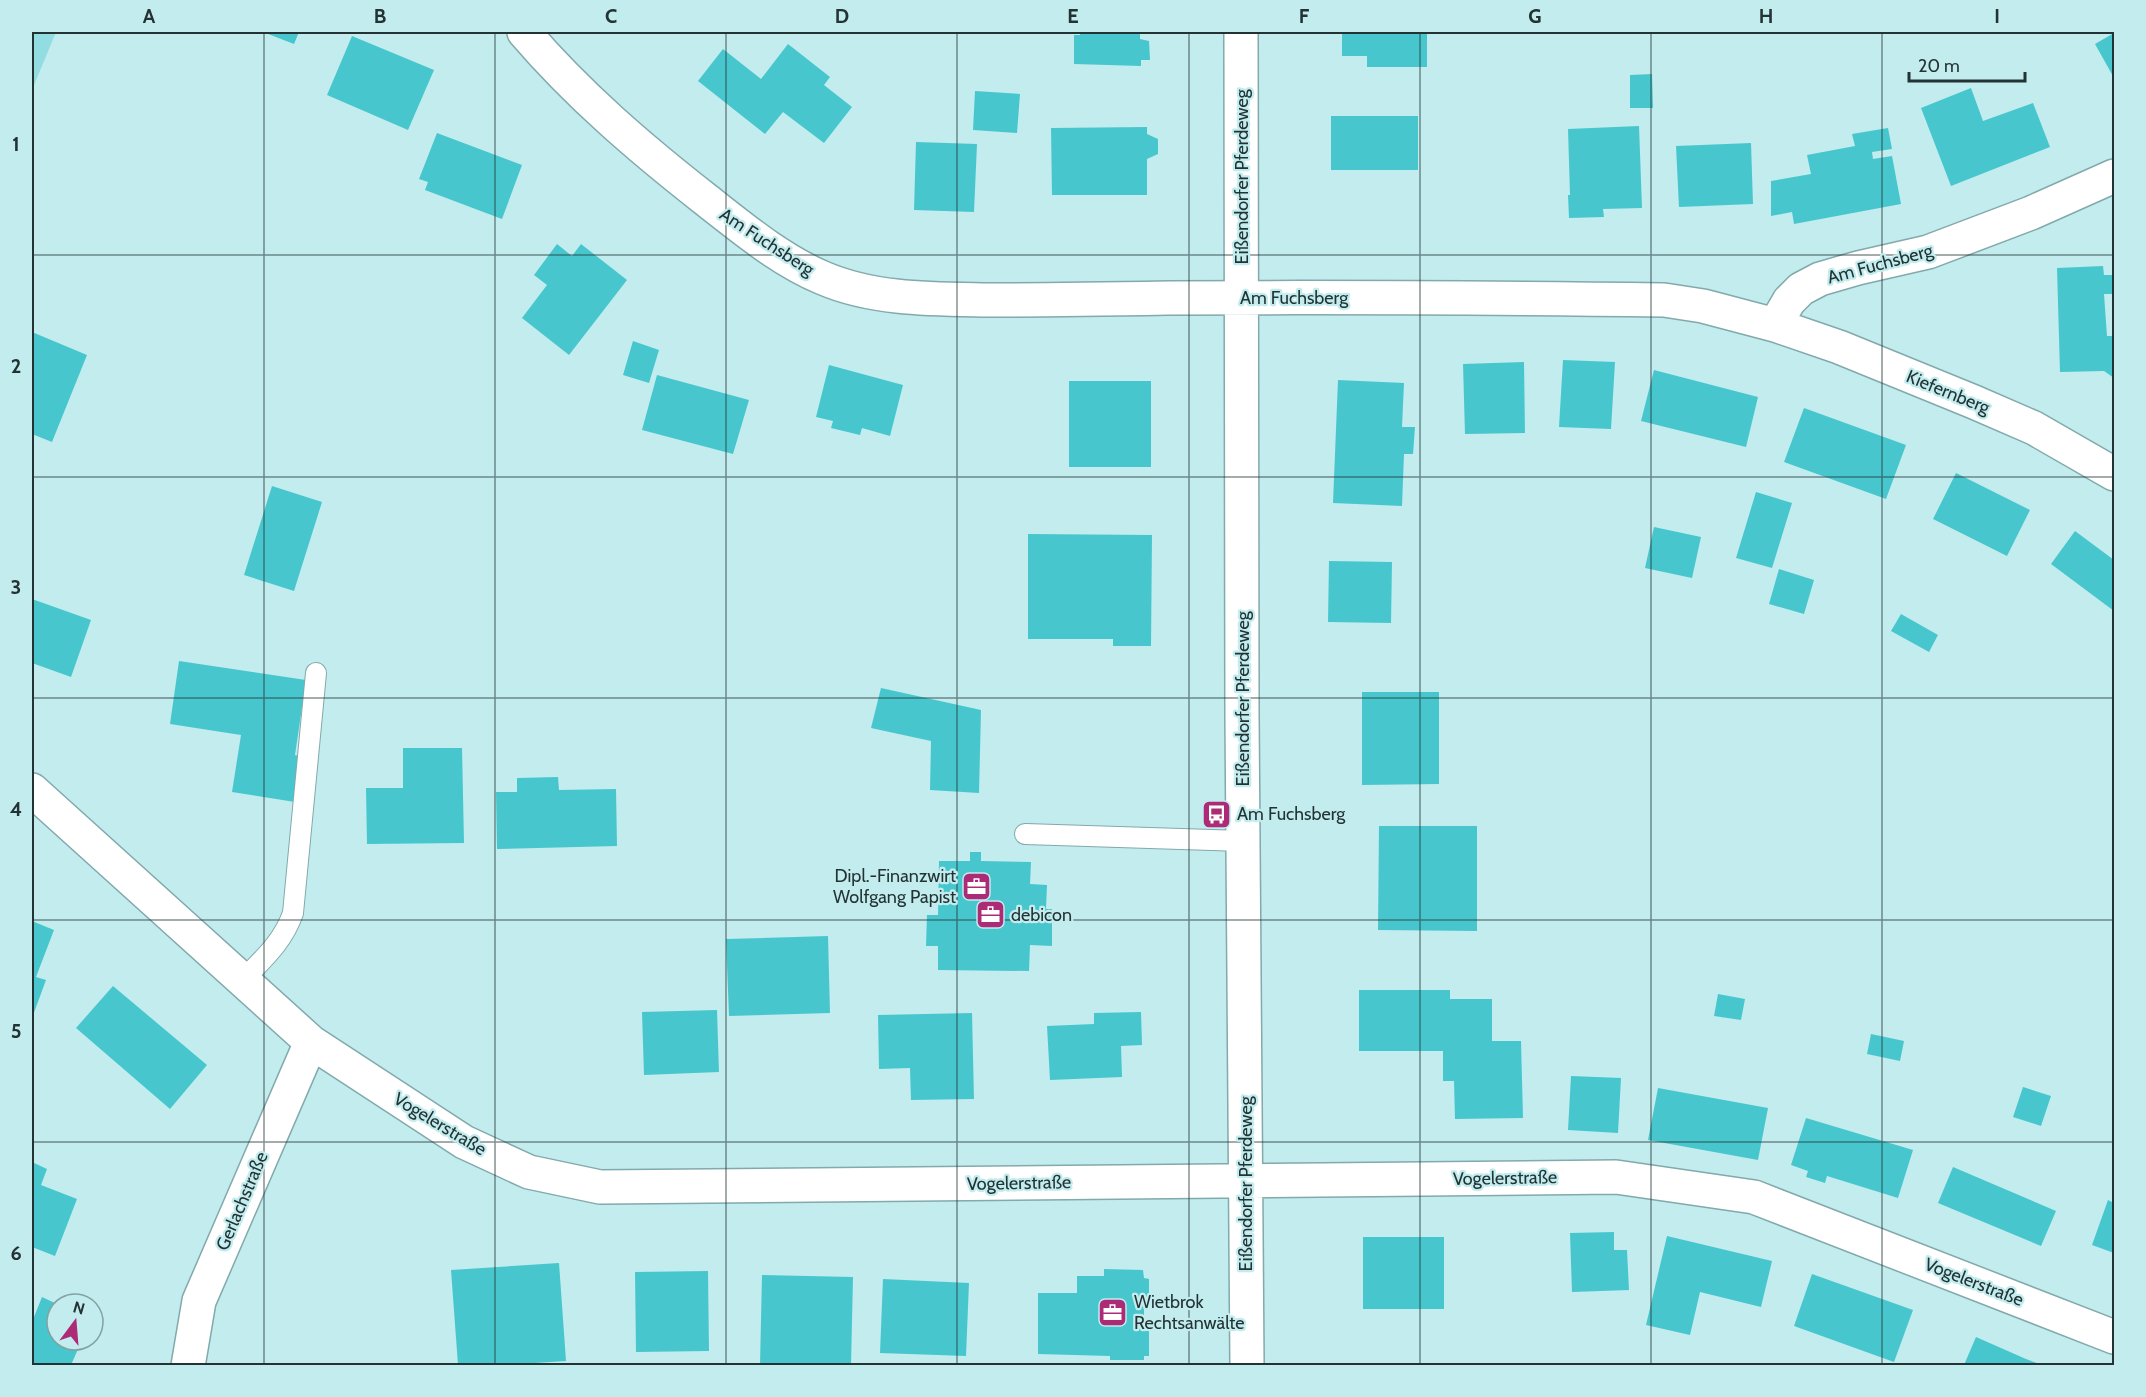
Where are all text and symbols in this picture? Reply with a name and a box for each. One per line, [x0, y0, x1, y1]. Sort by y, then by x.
text: A [143, 4, 156, 28]
text: B [374, 4, 386, 28]
text: C [605, 4, 617, 28]
text: D [835, 4, 849, 28]
text: E [1067, 4, 1079, 28]
text: F [1299, 4, 1310, 28]
text: G [1528, 4, 1542, 28]
text: H [1759, 4, 1773, 28]
text: I [1994, 4, 2000, 28]
scale bar [1909, 45, 2024, 83]
text: 20 m [1918, 55, 1960, 77]
street label: Eißendorfer Pferdeweg [1231, 88, 1253, 265]
text: 1 [12, 132, 20, 156]
street label: Am Fuchsberg [716, 203, 819, 281]
street label: Am Fuchsberg [1825, 239, 1936, 289]
street label: Am Fuchsberg [1240, 287, 1349, 309]
text: 2 [11, 354, 21, 378]
street label: Kiefernberg [1903, 365, 1994, 419]
text: 3 [11, 575, 21, 599]
street label: Eißendorfer Pferdeweg [1232, 610, 1254, 787]
text: 4 [10, 797, 22, 821]
bus stop icon: Am Fuchsberg [1200, 798, 1232, 830]
place label: Am Fuchsberg [1237, 803, 1346, 825]
place label: Dipl.-Finanzwirt Wolfgang Papist [833, 865, 956, 908]
office icon: Dipl.-Finanzwirt Wolfgang Papist [961, 870, 993, 902]
office icon: debicon [974, 899, 1006, 931]
place label: debicon [1011, 904, 1072, 926]
text: 5 [11, 1019, 21, 1043]
street label: Vogelerstraße [390, 1088, 490, 1160]
street label: Eißendorfer Pferdeweg [1235, 1095, 1257, 1272]
street label: Gerlachstraße [211, 1148, 273, 1254]
street label: Vogelerstraße [1453, 1166, 1557, 1190]
street label: Vogelerstraße [967, 1171, 1071, 1195]
text: 6 [10, 1241, 22, 1265]
street label: Vogelerstraße [1921, 1253, 2027, 1311]
place label: Wietbrok Rechtsanwälte [1134, 1291, 1245, 1334]
north arrow [45, 1292, 105, 1352]
office icon: Wietbrok Rechtsanwälte [1097, 1296, 1129, 1328]
text: N [71, 1297, 87, 1319]

